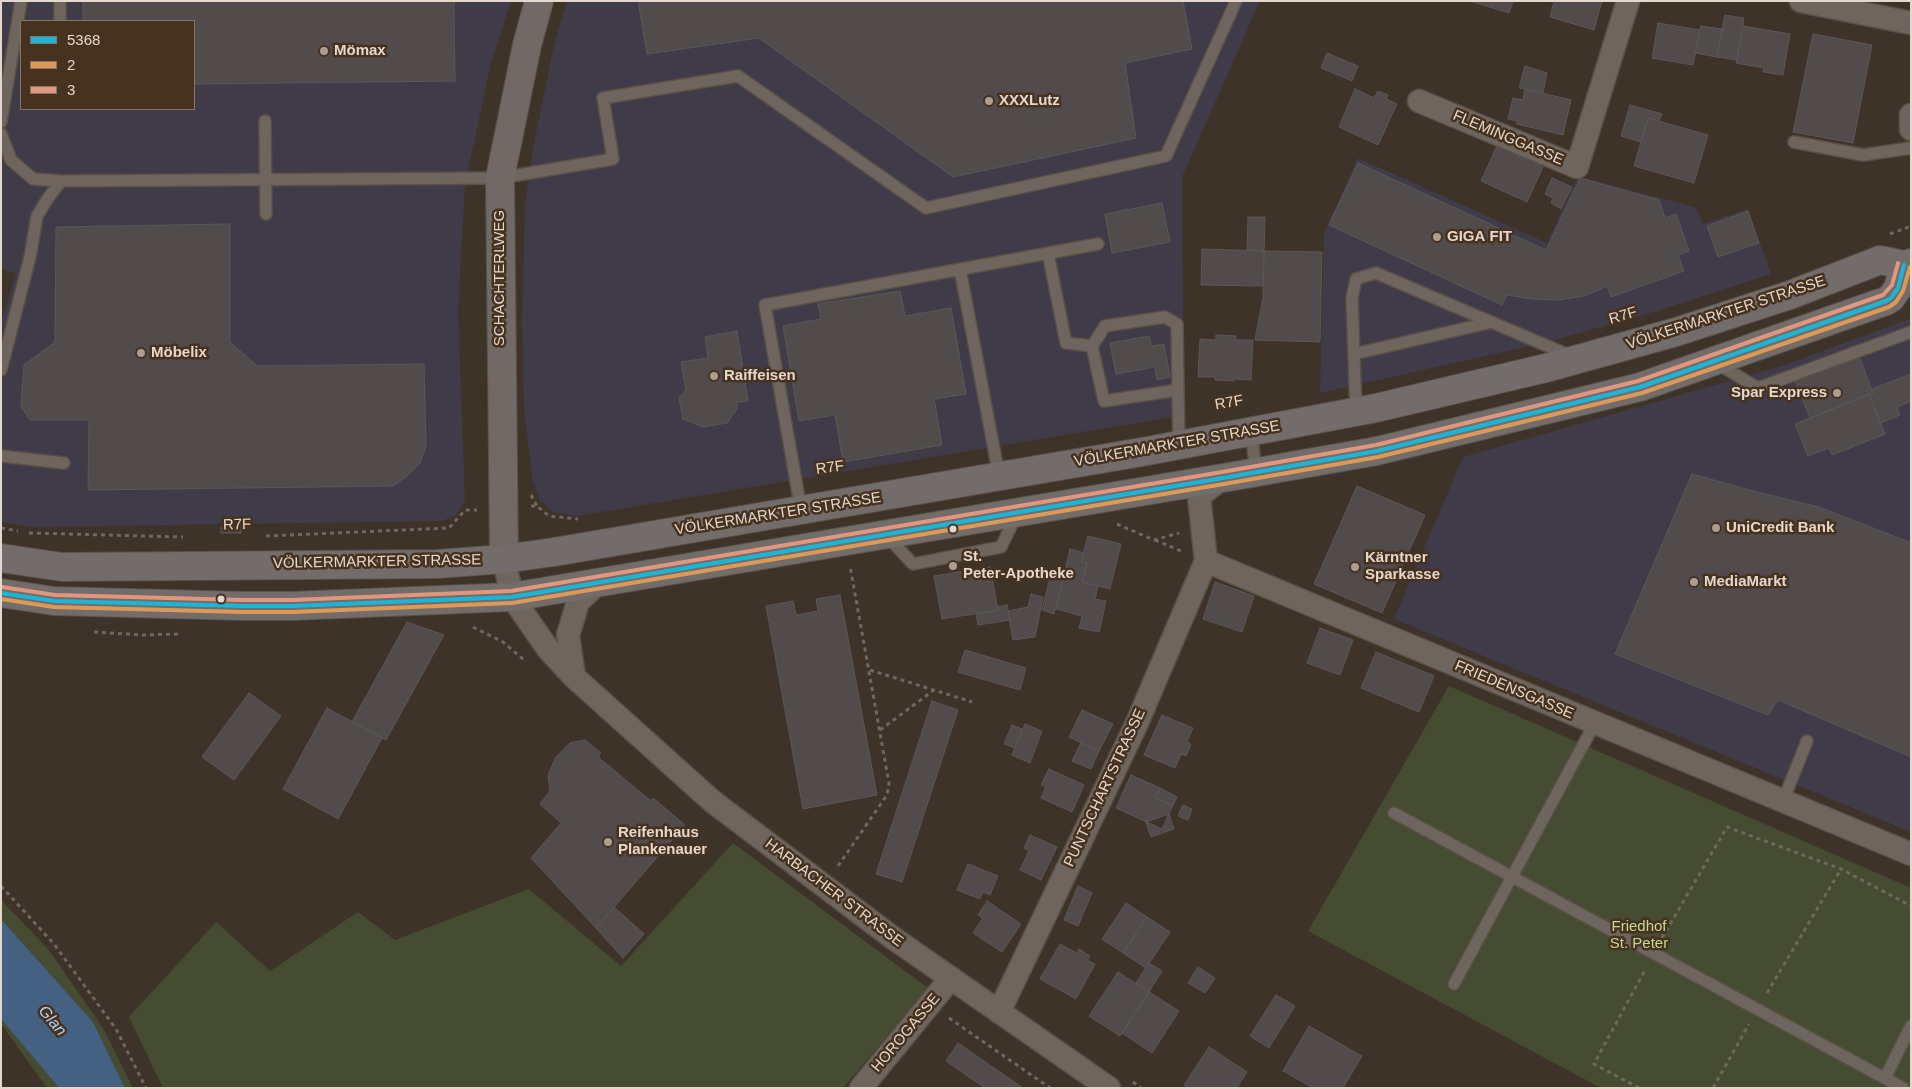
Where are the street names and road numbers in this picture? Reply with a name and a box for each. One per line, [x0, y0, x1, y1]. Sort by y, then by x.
street label: FLEMINGGASSE [1450, 107, 1566, 169]
street label: SCHACHTERLWEG [491, 210, 509, 346]
street label: VÖLKERMARKTER STRASSE [1624, 272, 1828, 354]
street label: R7F [1607, 303, 1639, 329]
street label: R7F [1213, 392, 1245, 414]
street label: VÖLKERMARKTER STRASSE [1073, 417, 1281, 471]
street label: R7F [815, 457, 845, 479]
street label: VÖLKERMARKTER STRASSE [674, 489, 882, 539]
street label: R7F [223, 516, 251, 534]
street label: VÖLKERMARKTER STRASSE [273, 551, 481, 573]
street label: FRIEDENSGASSE [1452, 657, 1576, 723]
street label: PUNTSCHARTSTRASSE [1060, 706, 1150, 870]
street label: HARBACHER STRASSE [761, 835, 907, 951]
street label: HOROGASSE [868, 990, 944, 1076]

